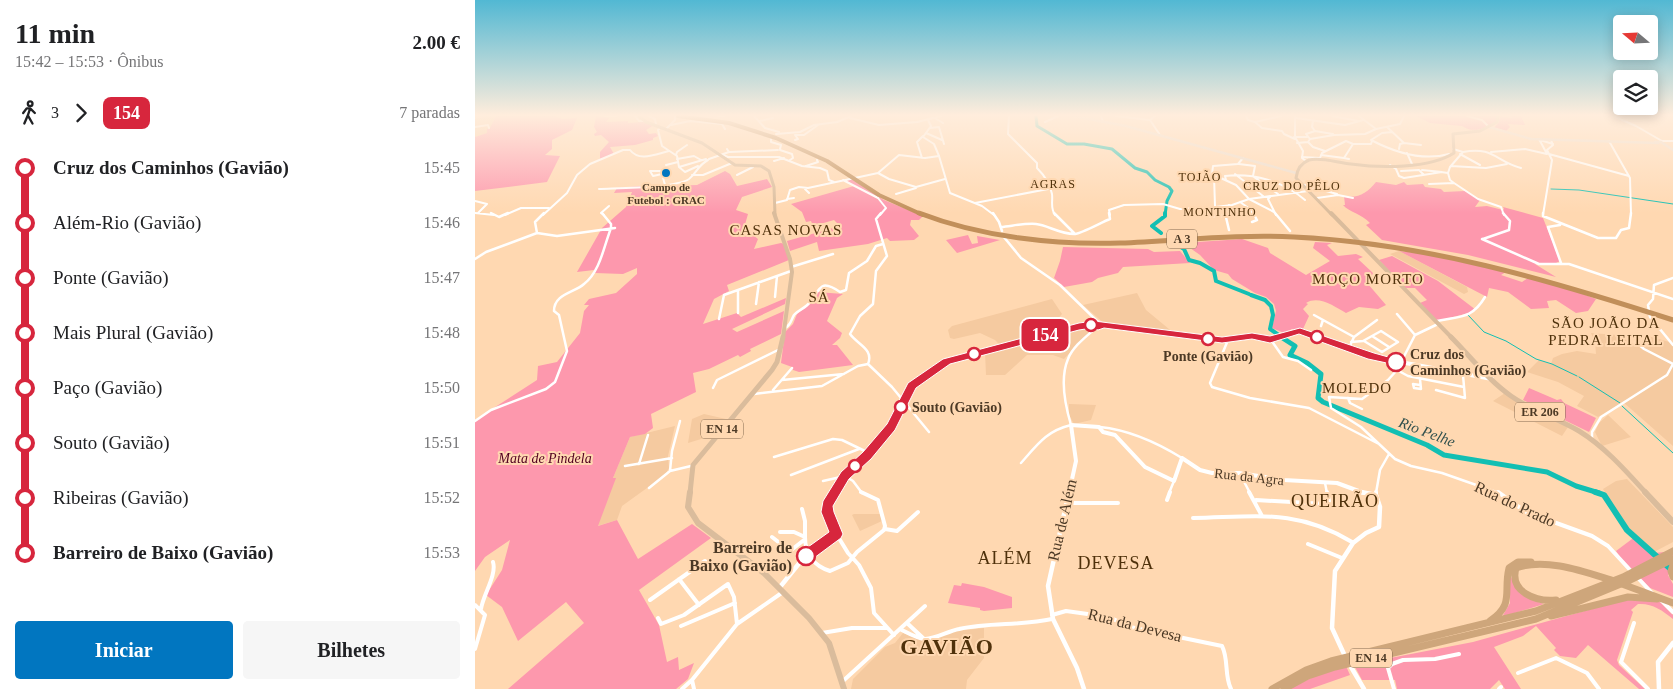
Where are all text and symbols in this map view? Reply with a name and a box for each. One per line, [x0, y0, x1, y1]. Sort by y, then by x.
north arrow [1613, 15, 1657, 60]
map controls [1613, 15, 1658, 115]
text: 11 min [15, 18, 95, 49]
text: 2.00 € [413, 32, 460, 53]
text: 15:42 – 15:53 · Ônibus [15, 53, 163, 70]
button: layers [1613, 70, 1658, 115]
icon: walk [15, 99, 43, 127]
icon: forward [67, 99, 95, 127]
text: 154 [113, 103, 140, 123]
text: 3 [51, 104, 59, 121]
text: 7 paradas [399, 104, 460, 121]
text: Cruz dos Caminhos (Gavião) [53, 157, 289, 178]
text: 15:45 [424, 159, 460, 176]
marker: Campo de Futebol : GRAC [660, 167, 672, 179]
district label: TOJÃO [1179, 170, 1221, 184]
district label: AGRAS [1030, 177, 1076, 191]
district label: CRUZ DO PÊLO [1243, 179, 1341, 193]
place label: Campo de Futebol : GRAC [627, 181, 705, 206]
district label: MONTINHO [1183, 205, 1257, 219]
text: Além-Rio (Gavião) [53, 212, 201, 233]
text: 15:46 [424, 214, 460, 231]
district label: CASAS NOVAS [730, 222, 842, 238]
road number: A 3 [1167, 230, 1197, 248]
text: Ponte (Gavião) [53, 267, 169, 288]
text: 15:47 [424, 269, 460, 286]
district label: MOÇO MORTO [1312, 271, 1424, 287]
district label: SÁ [808, 289, 830, 305]
district label: SÃO JOÃO DA PEDRA LEITAL [1548, 315, 1664, 348]
unlabelled marker [1084, 318, 1098, 332]
line badge: 154 [1016, 319, 1074, 351]
text: Mais Plural (Gavião) [53, 322, 213, 343]
text: 15:48 [424, 324, 460, 341]
text: 154 [1032, 325, 1059, 345]
unlabelled marker [1310, 330, 1324, 344]
marker: Ponte (Gavião) [1201, 332, 1215, 346]
unlabelled marker [967, 347, 981, 361]
place label: Cruz dos Caminhos (Gavião) [1410, 347, 1527, 379]
place label: Ponte (Gavião) [1163, 349, 1253, 365]
marker: Cruz dos Caminhos (Gavião) [1386, 352, 1406, 372]
text: Paço (Gavião) [53, 377, 162, 398]
text: 15:50 [424, 379, 460, 396]
district label: MOLEDO [1322, 380, 1392, 396]
marker: Souto (Gavião) [894, 400, 908, 414]
place label: Souto (Gavião) [912, 400, 1002, 416]
road number: ER 206 [1515, 402, 1565, 422]
water label: Rio Pelhe [1396, 414, 1458, 450]
road number: EN 14 [701, 419, 743, 438]
text: Souto (Gavião) [53, 432, 170, 453]
text: 15:51 [424, 434, 460, 451]
park label: Mata de Pindela [497, 451, 592, 466]
unlabelled marker [848, 459, 862, 473]
street label: Rua da Agra [1213, 466, 1285, 488]
street label: Rua de Além [1044, 477, 1080, 563]
street label: Rua do Prado [1472, 478, 1558, 530]
text: Ribeiras (Gavião) [53, 487, 189, 508]
text: 15:52 [424, 489, 460, 506]
district label: QUEIRÃO [1291, 490, 1379, 511]
place label: Barreiro de Baixo (Gavião) [689, 539, 792, 575]
text: Barreiro de Baixo (Gavião) [53, 542, 273, 563]
text: 15:53 [424, 544, 460, 561]
marker: Barreiro de Baixo (Gavião) [796, 546, 816, 566]
district label: ALÉM [978, 547, 1033, 568]
district label: DEVESA [1078, 553, 1155, 573]
street label: Rua da Devesa [1086, 605, 1184, 645]
button: Iniciar [15, 621, 233, 679]
button: Bilhetes [243, 621, 460, 679]
district label: GAVIÃO [900, 634, 994, 659]
road number: EN 14 [1350, 648, 1392, 668]

